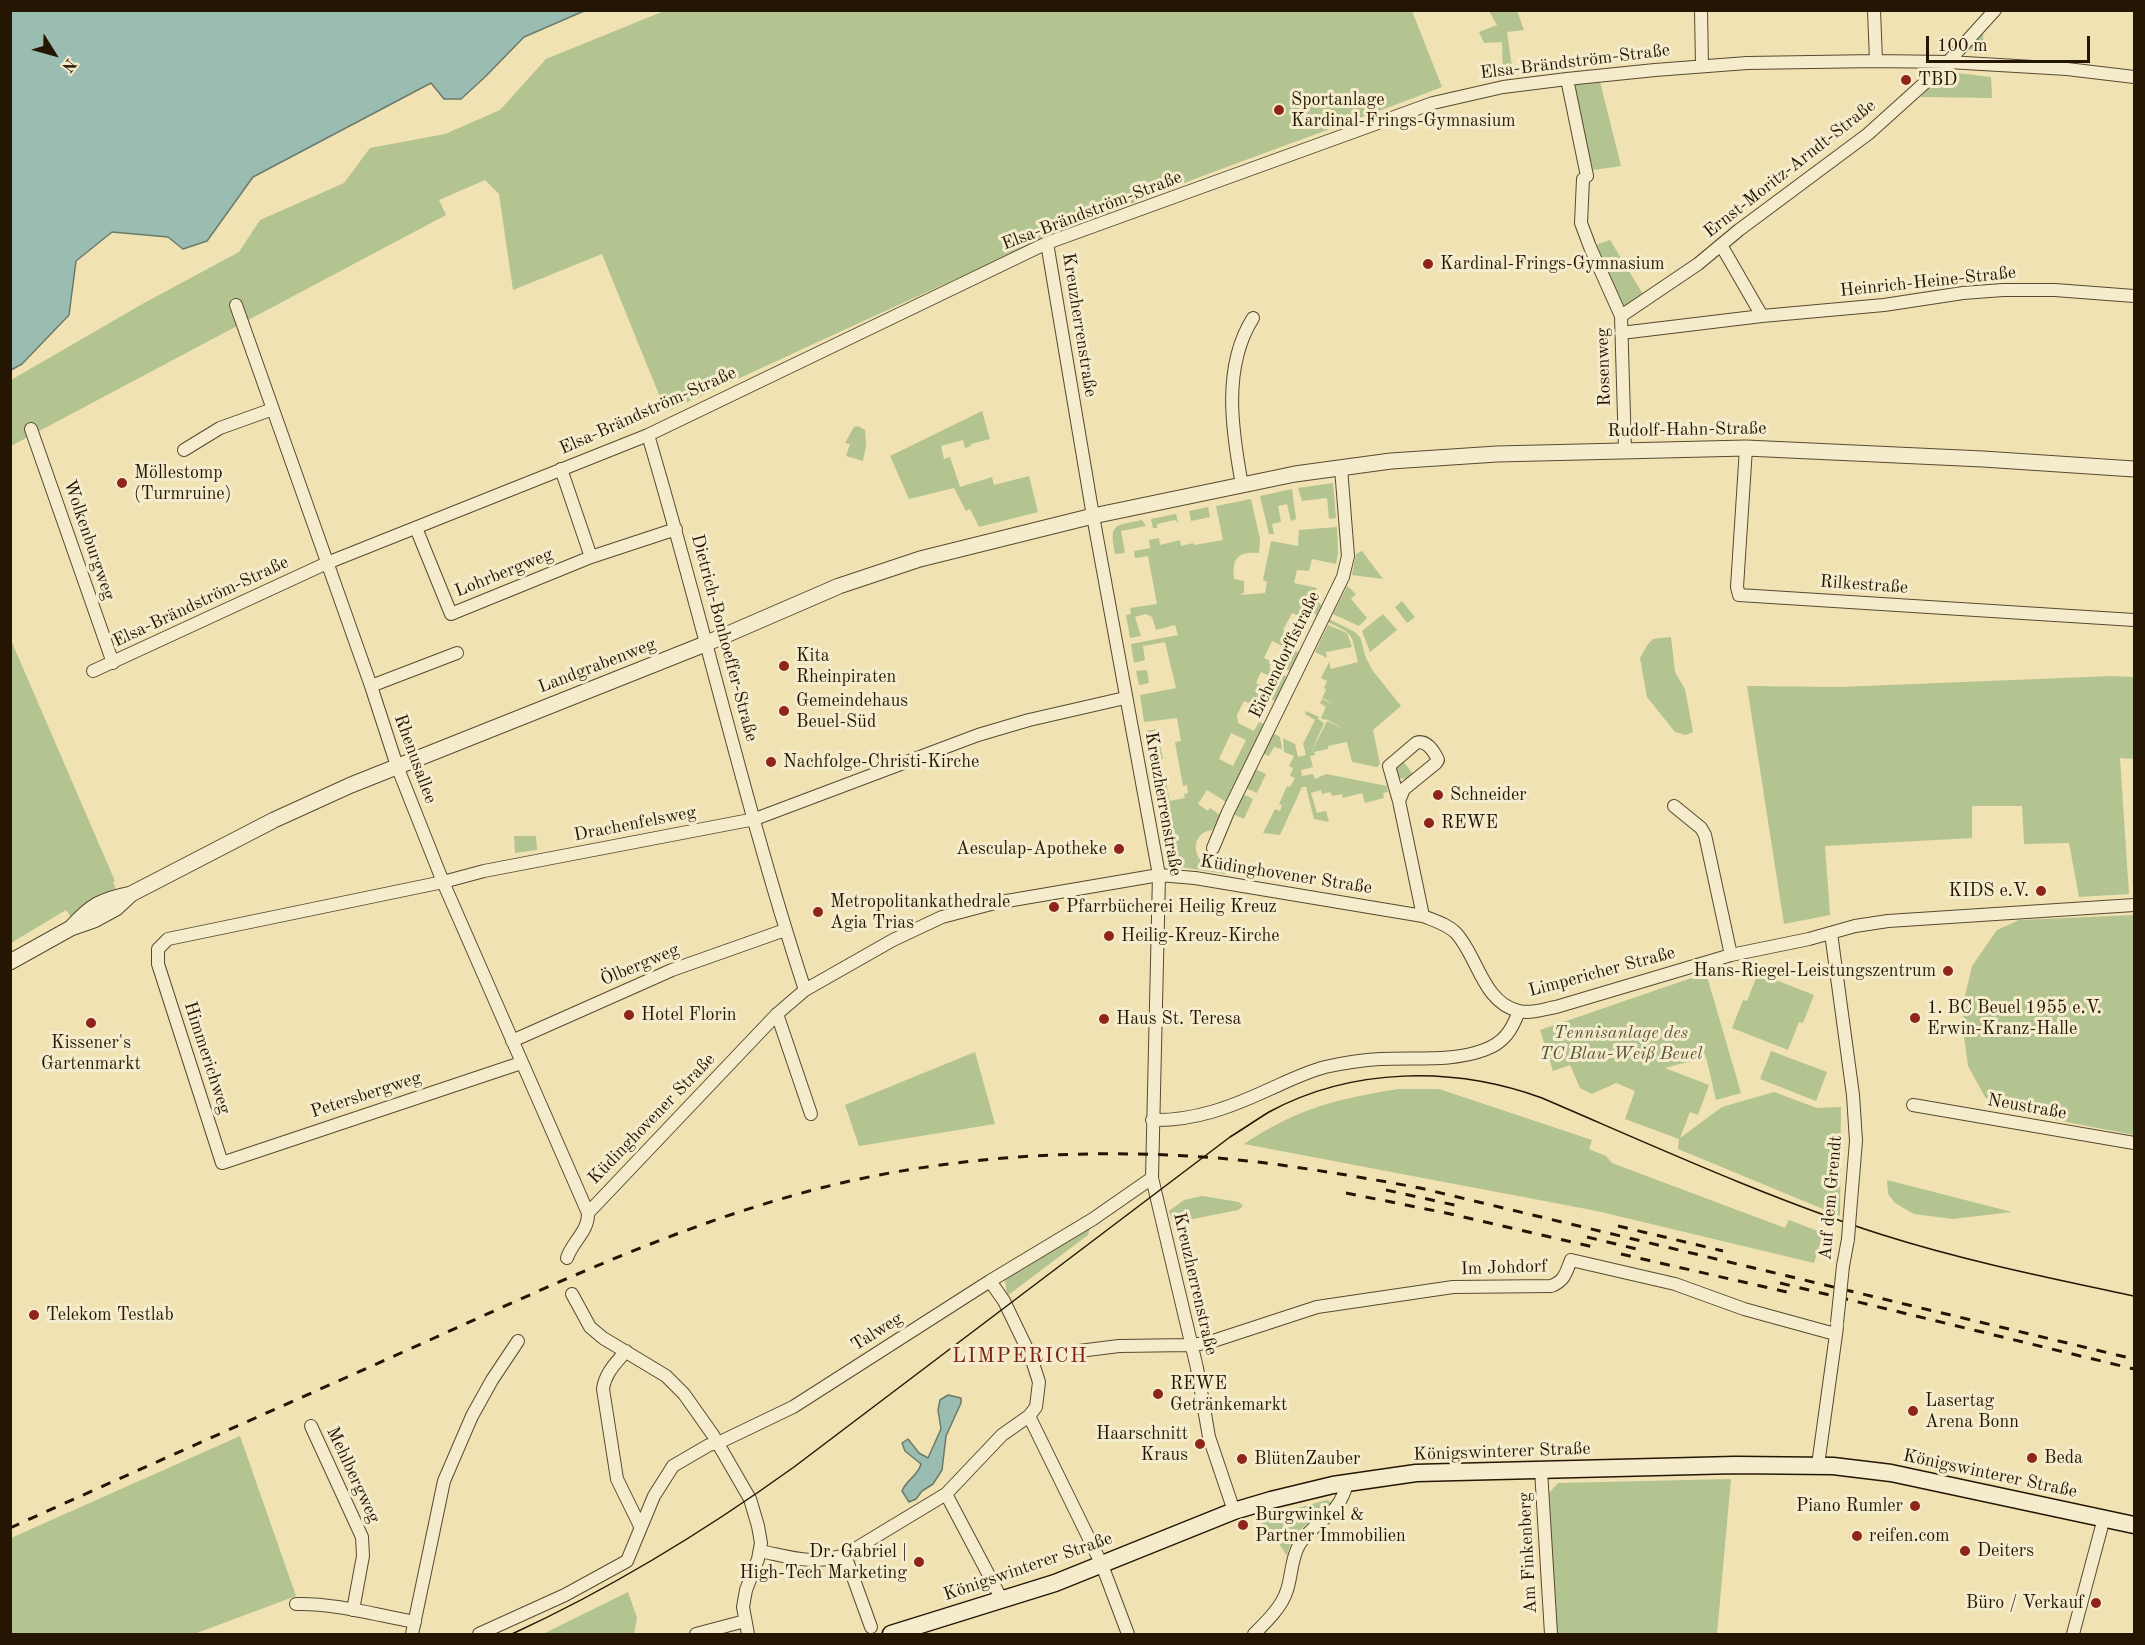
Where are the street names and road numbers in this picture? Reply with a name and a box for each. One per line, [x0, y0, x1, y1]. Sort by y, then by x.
street label: Elsa-Brändström-Straße [1479, 40, 1671, 84]
street label: Ernst-Moritz-Arndt-Straße [1700, 95, 1880, 243]
street label: Elsa-Brändström-Straße [999, 167, 1185, 255]
street label: Kreuzherrenstraße [1057, 251, 1101, 399]
street label: Heinrich-Heine-Straße [1839, 262, 2017, 302]
street label: Rosenweg [1592, 327, 1616, 407]
street label: Elsa-Brändström-Straße [556, 362, 740, 460]
street label: Rudolf-Hahn-Straße [1607, 418, 1767, 442]
street label: Wolkenburgweg [58, 477, 120, 603]
street label: Dietrich-Bonhoeffer-Straße [686, 532, 762, 744]
street label: Lohrbergweg [452, 544, 556, 602]
street label: Elsa-Brändström-Straße [110, 552, 292, 652]
street label: Rilkestraße [1819, 571, 1909, 599]
street label: Eichendorffstraße [1245, 588, 1325, 722]
street label: Landgrabenweg [535, 634, 659, 698]
street label: Rhenusallee [389, 711, 441, 807]
street label: Kreuzherrenstraße [1140, 730, 1186, 878]
street label: Drachenfelsweg [572, 802, 698, 846]
street label: Küdinghovener Straße [1199, 851, 1373, 899]
street label: Ölbergweg [598, 939, 682, 991]
street label: Limpericher Straße [1526, 942, 1678, 1002]
street label: Himmerichweg [179, 999, 235, 1117]
street label: Küdinghovener Straße [584, 1049, 720, 1189]
street label: Petersbergweg [308, 1067, 424, 1123]
street label: Neustraße [1986, 1089, 2068, 1125]
street label: Auf dem Grendt [1815, 1135, 1847, 1261]
street label: Kreuzherrenstraße [1168, 1211, 1222, 1357]
street label: Im Johdorf [1460, 1256, 1548, 1280]
street label: Talweg [847, 1308, 907, 1356]
street label: Mehlbergweg [321, 1423, 385, 1527]
street label: Königswinterer Straße [1413, 1438, 1591, 1466]
street label: Königswinterer Straße [1901, 1445, 2079, 1503]
street label: Am Finkenberg [1514, 1492, 1542, 1614]
street label: Königswinterer Straße [941, 1528, 1115, 1606]

